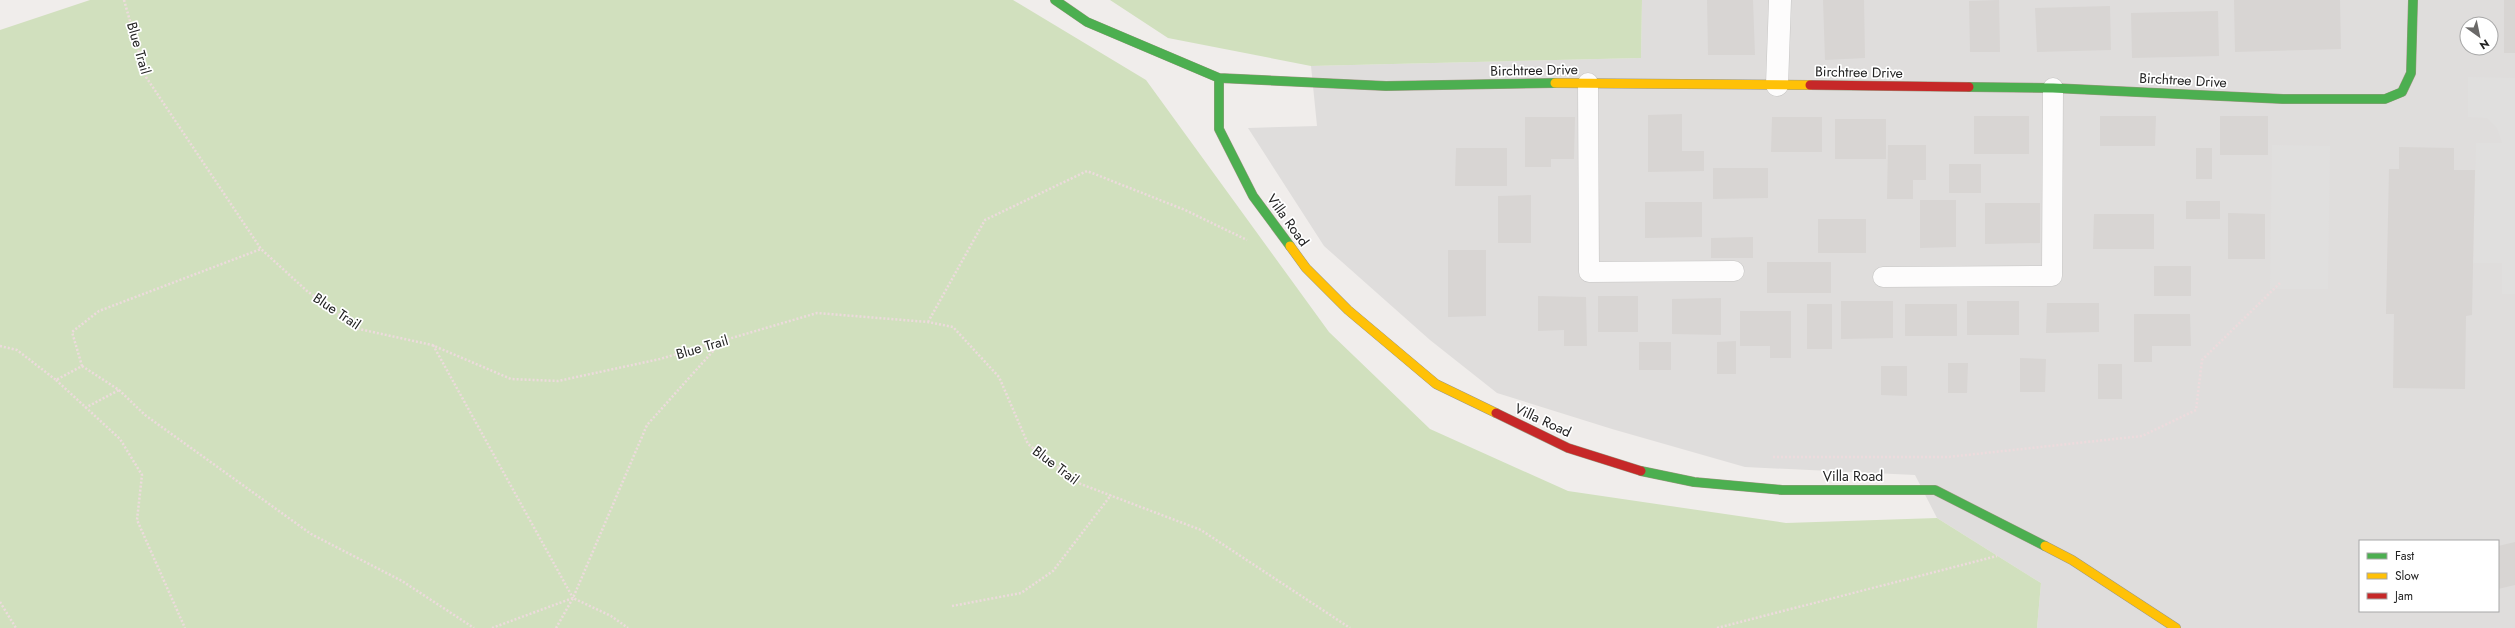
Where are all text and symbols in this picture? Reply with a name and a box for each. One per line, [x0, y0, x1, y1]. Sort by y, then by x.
north arrow [2459, 16, 2499, 56]
street label: Blue Trail [122, 19, 156, 77]
text: N [2476, 35, 2492, 53]
street label: Birchtree Drive [1490, 59, 1578, 81]
street label: Birchtree Drive [1815, 61, 1903, 83]
street label: Birchtree Drive [2139, 68, 2227, 92]
street label: Villa Road [1262, 190, 1314, 250]
street label: Blue Trail [309, 288, 365, 334]
street label: Blue Trail [673, 330, 731, 364]
street label: Villa Road [1511, 398, 1575, 442]
street label: Blue Trail [1029, 441, 1083, 489]
street label: Villa Road [1823, 466, 1883, 486]
legend [2359, 540, 2499, 612]
text: Fast [2395, 547, 2414, 565]
text: Slow [2395, 567, 2420, 585]
text: Jam [2393, 587, 2413, 605]

